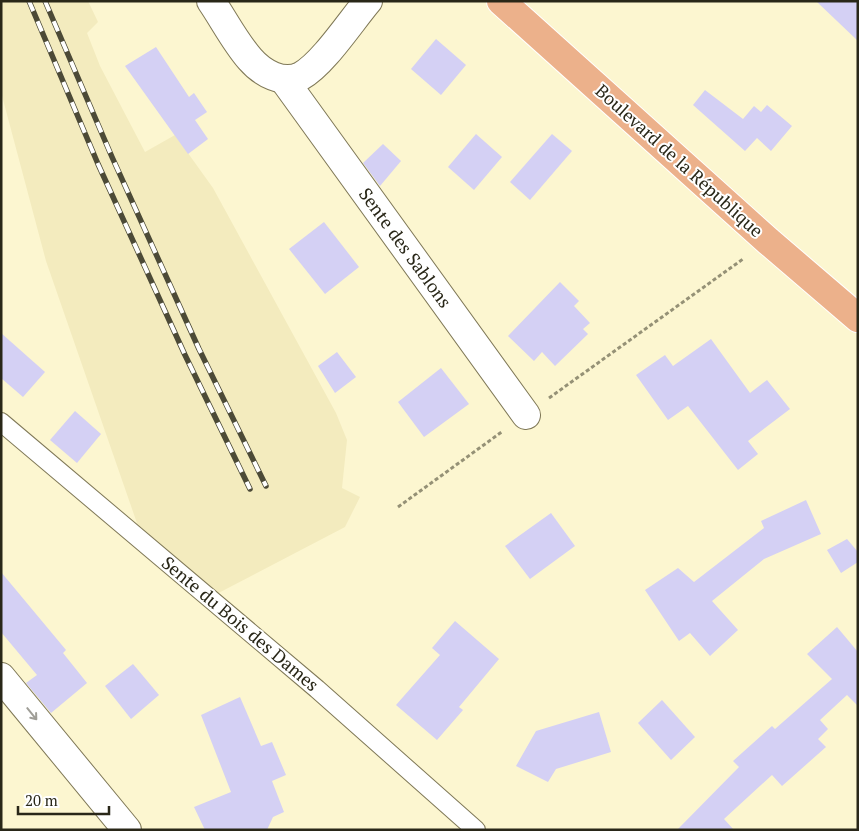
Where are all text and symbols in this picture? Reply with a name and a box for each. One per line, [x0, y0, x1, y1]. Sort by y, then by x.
street label: Boulevard de la République [591, 78, 769, 242]
street label: Sente des Sablons [354, 182, 458, 312]
street label: Sente du Bois des Dames [157, 550, 324, 696]
one-way arrow [27, 707, 38, 720]
scale bar [18, 784, 109, 816]
text: 20 m [25, 790, 58, 810]

